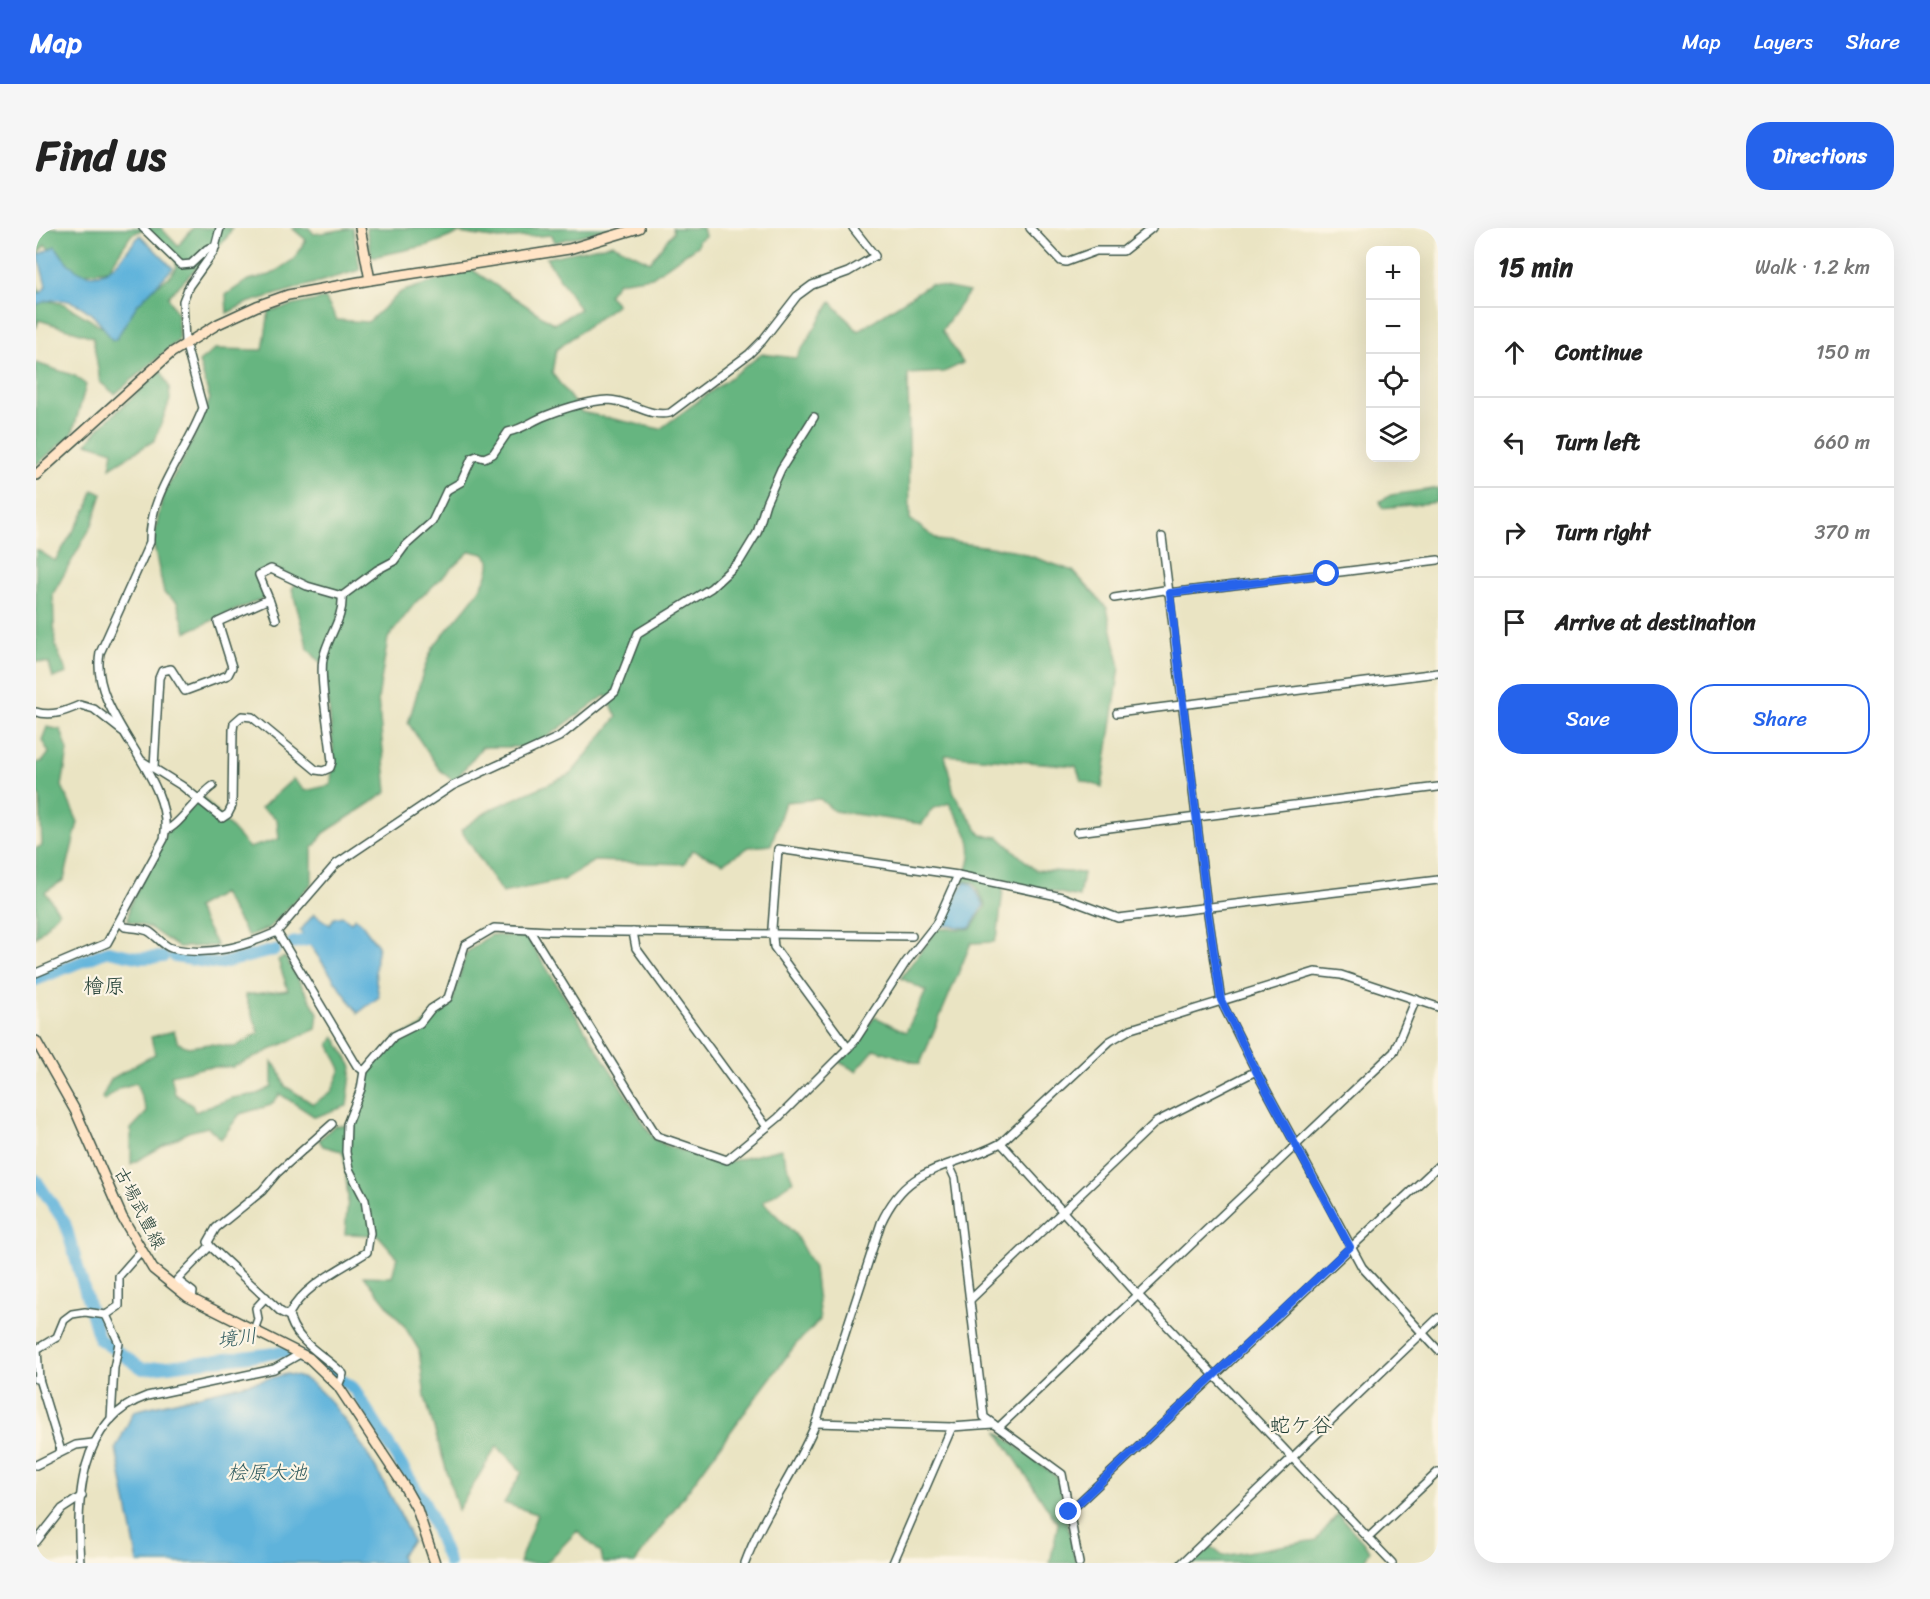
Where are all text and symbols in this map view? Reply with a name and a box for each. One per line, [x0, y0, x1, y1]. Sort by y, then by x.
text: Map [30, 18, 82, 67]
text: Map [1682, 23, 1721, 61]
text: Layers [1754, 23, 1813, 61]
text: Share [1846, 23, 1900, 61]
text: Find us [36, 119, 166, 193]
button: Directions [1746, 122, 1894, 190]
text: 15 min [1498, 244, 1573, 290]
map controls [1366, 246, 1420, 462]
button: + [1366, 246, 1420, 300]
text: Walk · 1.2 km [1755, 250, 1870, 285]
button: − [1366, 300, 1420, 354]
text: Continue [1555, 333, 1643, 372]
text: 150 m [1816, 335, 1870, 370]
icon: ahead [1498, 336, 1531, 369]
button: locate [1366, 354, 1420, 408]
button: layers [1366, 408, 1420, 462]
text: Turn left [1555, 423, 1640, 462]
text: 660 m [1814, 425, 1870, 460]
icon: left [1498, 426, 1531, 459]
text: Turn right [1555, 513, 1650, 552]
text: 370 m [1814, 515, 1870, 550]
icon: right [1498, 516, 1531, 549]
route start [1313, 560, 1339, 586]
text: Arrive at destination [1555, 603, 1756, 642]
icon: arrive [1498, 606, 1531, 639]
button: Save [1498, 684, 1678, 754]
button: Share [1690, 684, 1870, 754]
district label: 檜原 [83, 967, 125, 1005]
street label: 古場武豊線 [105, 1161, 175, 1255]
water label: 境川 [215, 1318, 259, 1358]
district label: 蛇ケ谷 [1270, 1406, 1333, 1444]
water label: 桧原大池 [227, 1455, 308, 1490]
route end [1055, 1498, 1081, 1524]

